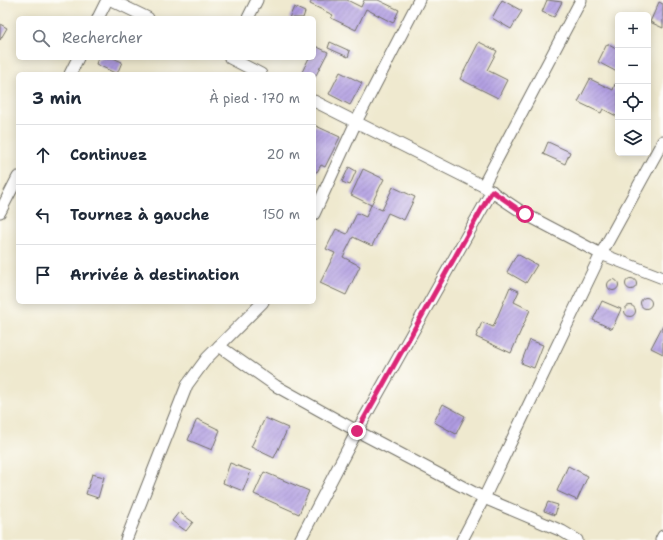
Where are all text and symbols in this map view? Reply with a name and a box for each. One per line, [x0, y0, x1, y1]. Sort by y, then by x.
map controls [615, 12, 651, 156]
button: + [615, 12, 651, 48]
search box [16, 16, 316, 60]
icon: search [30, 27, 52, 49]
text: Rechercher [62, 28, 143, 48]
button: − [615, 48, 651, 84]
button: locate [615, 84, 651, 120]
text: 3 min [32, 87, 82, 109]
text: À pied · 170 m [209, 90, 300, 107]
button: layers [615, 120, 651, 156]
icon: ahead [32, 144, 54, 166]
text: Continuez [70, 145, 147, 165]
text: 20 m [267, 146, 300, 163]
icon: left [32, 204, 54, 226]
text: Tournez à gauche [70, 205, 210, 225]
route start [516, 205, 534, 223]
text: 150 m [262, 206, 300, 223]
icon: arrive [32, 264, 54, 286]
text: Arrivée à destination [70, 265, 239, 285]
route end [348, 422, 366, 440]

